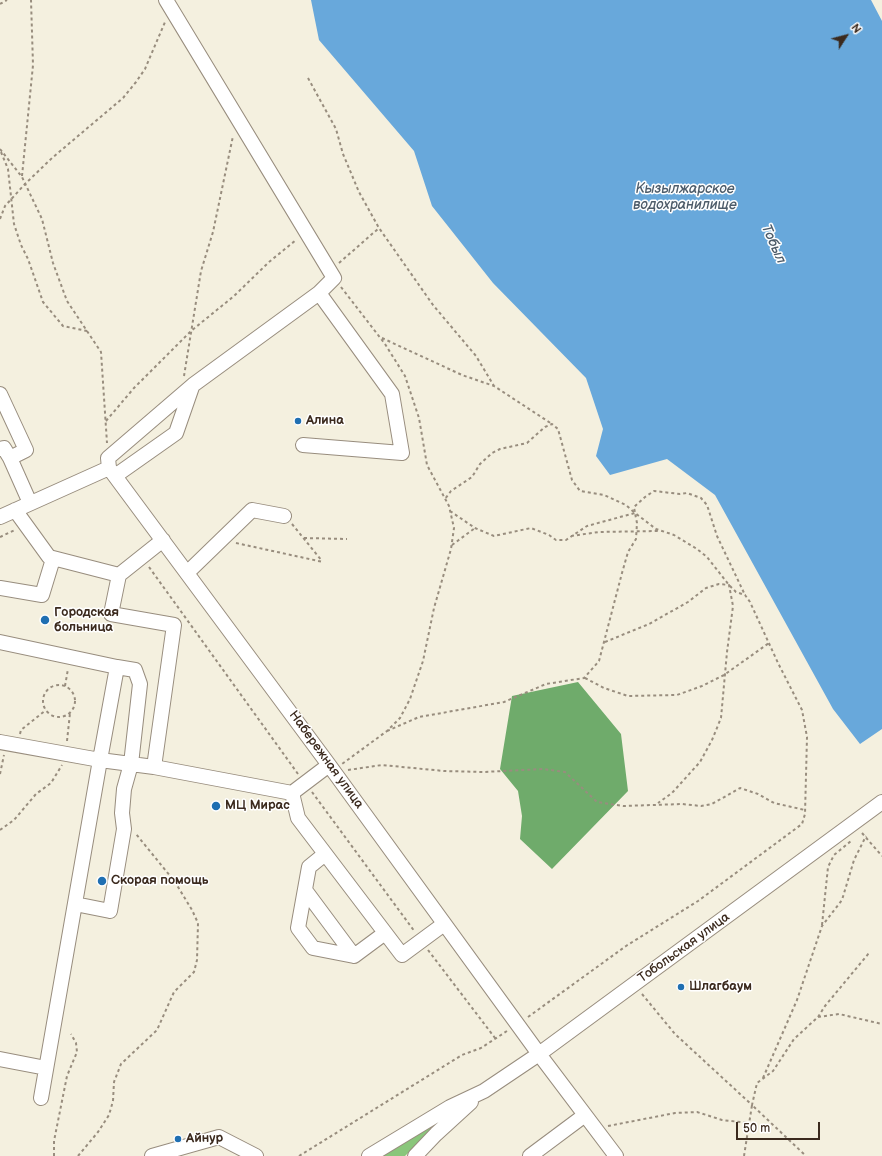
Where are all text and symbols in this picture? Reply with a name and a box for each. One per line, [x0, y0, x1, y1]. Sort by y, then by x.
north arrow [826, 16, 866, 56]
text: N [848, 21, 864, 36]
water label: Кызылжарское водохранилище [633, 181, 737, 214]
water label: Тобыл [757, 222, 789, 266]
place label: Алина [306, 413, 344, 429]
marker: Алина [293, 416, 303, 426]
place label: Городская больница [54, 605, 119, 636]
marker: Городская больница [39, 614, 51, 626]
street label: Набережная улица [285, 708, 367, 812]
place label: МЦ Мирас [225, 798, 290, 814]
marker: МЦ Мирас [210, 800, 222, 812]
place label: Скорая помощь [111, 873, 208, 889]
marker: Скорая помощь [96, 875, 108, 887]
street label: Тобольская улица [635, 910, 733, 986]
place label: Шлагбаум [689, 979, 752, 995]
marker: Шлагбаум [676, 982, 686, 992]
scale bar [738, 1114, 822, 1140]
text: 50 m [743, 1121, 770, 1136]
place label: Айнур [186, 1131, 223, 1147]
marker: Айнур [173, 1134, 183, 1144]

